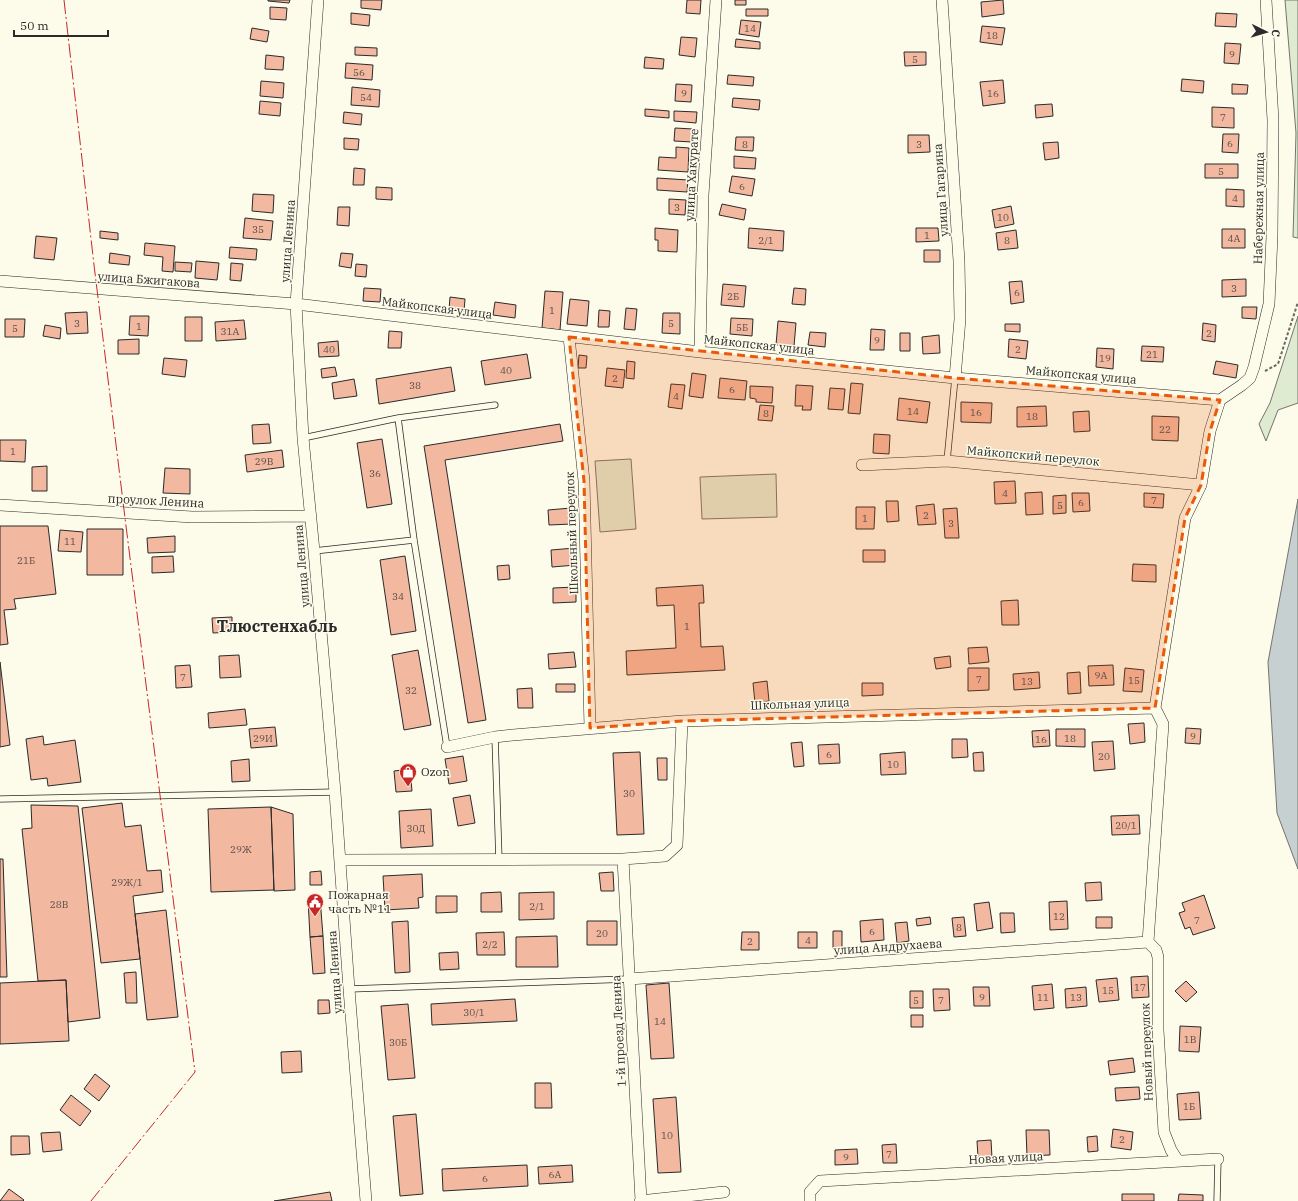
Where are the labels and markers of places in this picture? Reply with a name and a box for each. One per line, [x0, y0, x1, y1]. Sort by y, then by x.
shop icon: Ozon [398, 762, 418, 787]
place label: Ozon [421, 764, 450, 779]
place label: Пожарная часть №11 [328, 887, 392, 916]
public building icon: Пожарная часть №11 [305, 892, 325, 917]

